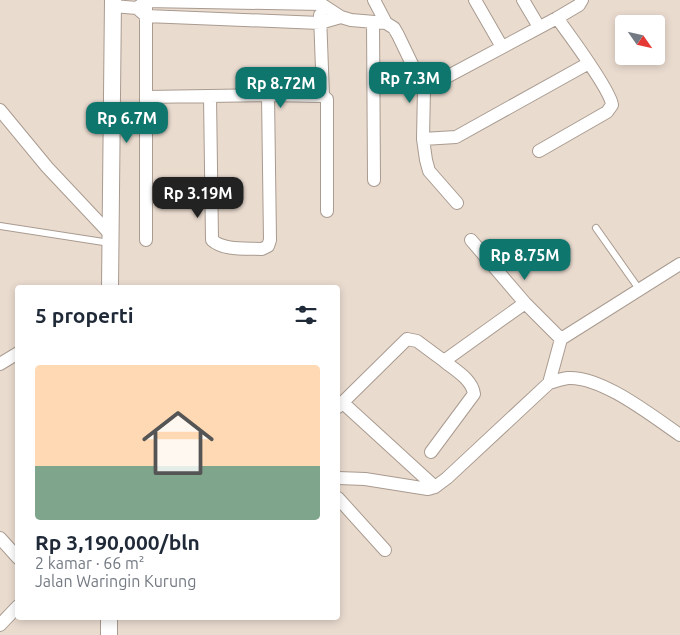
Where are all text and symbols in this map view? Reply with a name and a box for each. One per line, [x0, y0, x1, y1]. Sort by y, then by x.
north arrow [615, 15, 665, 65]
map controls [615, 15, 665, 65]
pin: Rp 7.3M [364, 62, 456, 104]
pin: Rp 8.72M [229, 66, 333, 109]
text: Rp 7.3M [380, 69, 440, 87]
text: Rp 8.72M [246, 74, 316, 92]
pin: Rp 6.7M [81, 102, 173, 144]
text: Rp 6.7M [97, 109, 157, 127]
pin: Rp 3.19M [146, 176, 250, 219]
text: Rp 3.19M [163, 184, 233, 202]
pin: Rp 8.75M [473, 238, 577, 281]
text: Rp 8.75M [490, 246, 560, 264]
icon: filters [292, 301, 320, 329]
text: 5 properti [35, 303, 134, 327]
icon: home [133, 398, 223, 488]
text: Rp 3,190,000/bln [35, 530, 200, 554]
text: 2 kamar · 66 m² [35, 554, 145, 572]
text: Jalan Waringin Kurung [35, 572, 196, 590]

